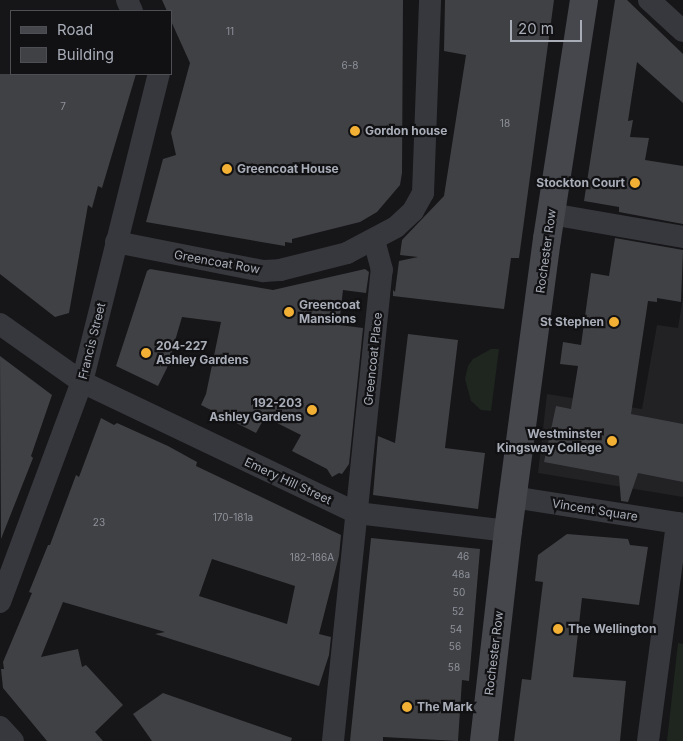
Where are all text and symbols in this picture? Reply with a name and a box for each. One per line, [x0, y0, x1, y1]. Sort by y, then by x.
legend [10, 10, 172, 75]
scale bar [513, 10, 586, 42]
text: 20 m [518, 19, 554, 38]
text: Road [57, 20, 93, 39]
house number: 11 [226, 26, 234, 38]
text: Building [57, 45, 114, 64]
house number: 6-8 [342, 60, 358, 72]
house number: 7 [60, 101, 66, 113]
house number: 18 [500, 118, 510, 130]
place label: Gordon house [365, 124, 447, 138]
marker: Gordon house [349, 125, 361, 137]
place label: Greencoat House [237, 162, 339, 176]
marker: Greencoat House [221, 163, 233, 175]
place label: Stockton Court [536, 176, 625, 190]
marker: Stockton Court [629, 177, 641, 189]
street label: Rochester Row [533, 208, 559, 294]
street label: Greencoat Row [173, 247, 261, 277]
place label: Greencoat Mansions [299, 298, 360, 326]
street label: Francis Street [76, 301, 108, 381]
marker: Greencoat Mansions [283, 306, 295, 318]
street label: Greencoat Place [361, 312, 385, 406]
place label: St Stephen [540, 315, 604, 329]
marker: St Stephen [608, 316, 620, 328]
place label: 204-227 Ashley Gardens [156, 339, 249, 367]
marker: 204-227 Ashley Gardens [140, 347, 152, 359]
place label: 192-203 Ashley Gardens [209, 396, 302, 424]
marker: 192-203 Ashley Gardens [306, 404, 318, 416]
place label: Westminster Kingsway College [497, 427, 602, 455]
marker: Westminster Kingsway College [606, 435, 618, 447]
street label: Emery Hill Street [242, 455, 334, 507]
street label: Vincent Square [551, 496, 639, 524]
house number: 170-181a [213, 512, 253, 524]
house number: 23 [93, 517, 105, 529]
house number: 46 [457, 551, 469, 563]
house number: 182-186A [290, 552, 334, 564]
house number: 48a [452, 569, 470, 581]
house number: 50 [453, 587, 465, 599]
house number: 52 [452, 606, 464, 618]
street label: Rochester Row [482, 610, 506, 696]
place label: The Wellington [568, 622, 656, 636]
marker: The Wellington [552, 623, 564, 635]
house number: 54 [450, 624, 462, 636]
house number: 56 [449, 641, 461, 653]
house number: 58 [448, 662, 460, 674]
place label: The Mark [417, 700, 473, 714]
marker: The Mark [401, 701, 413, 713]

